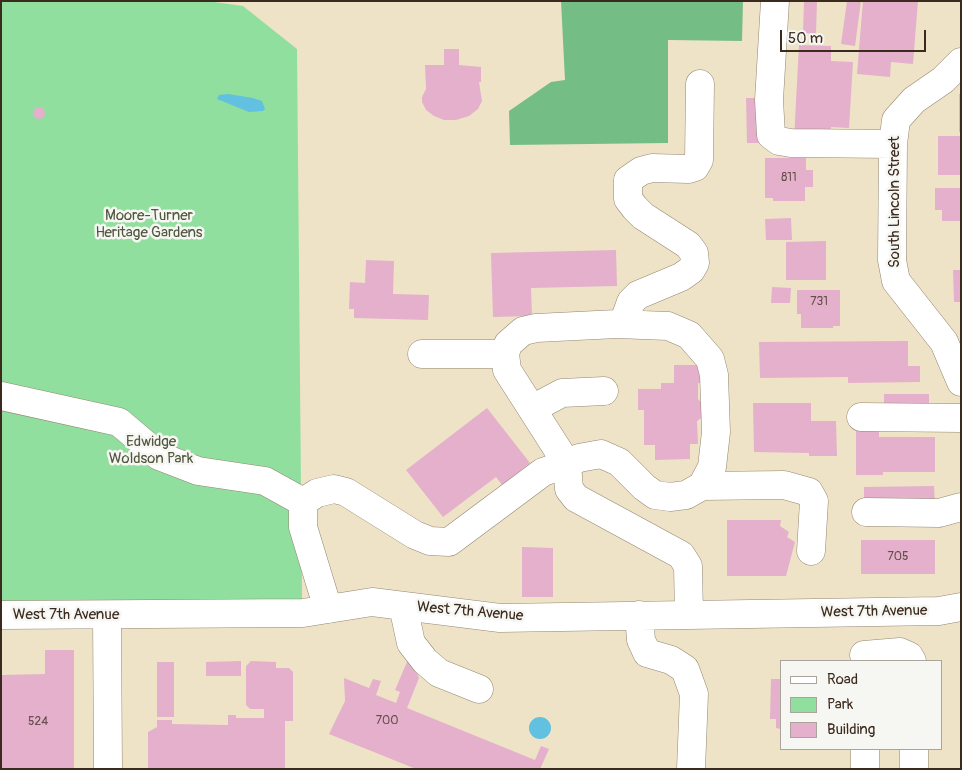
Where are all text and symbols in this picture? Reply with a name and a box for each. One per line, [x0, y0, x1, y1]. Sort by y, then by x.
scale bar [782, 20, 928, 52]
text: 50 m [788, 29, 823, 48]
street label: South Lincoln Street [886, 136, 904, 268]
house number: 811 [781, 171, 797, 185]
park label: Moore-Turner Heritage Gardens [96, 207, 202, 242]
house number: 731 [810, 295, 828, 309]
park label: Edwidge Woldson Park [109, 433, 193, 468]
house number: 705 [887, 550, 909, 564]
street label: West 7th Avenue [416, 598, 524, 626]
street label: West 7th Avenue [821, 602, 927, 622]
street label: West 7th Avenue [13, 606, 119, 624]
legend [780, 660, 942, 750]
text: Road [827, 670, 858, 689]
text: Park [827, 695, 853, 714]
house number: 700 [376, 714, 398, 728]
house number: 524 [28, 715, 48, 729]
text: Building [827, 720, 875, 739]

